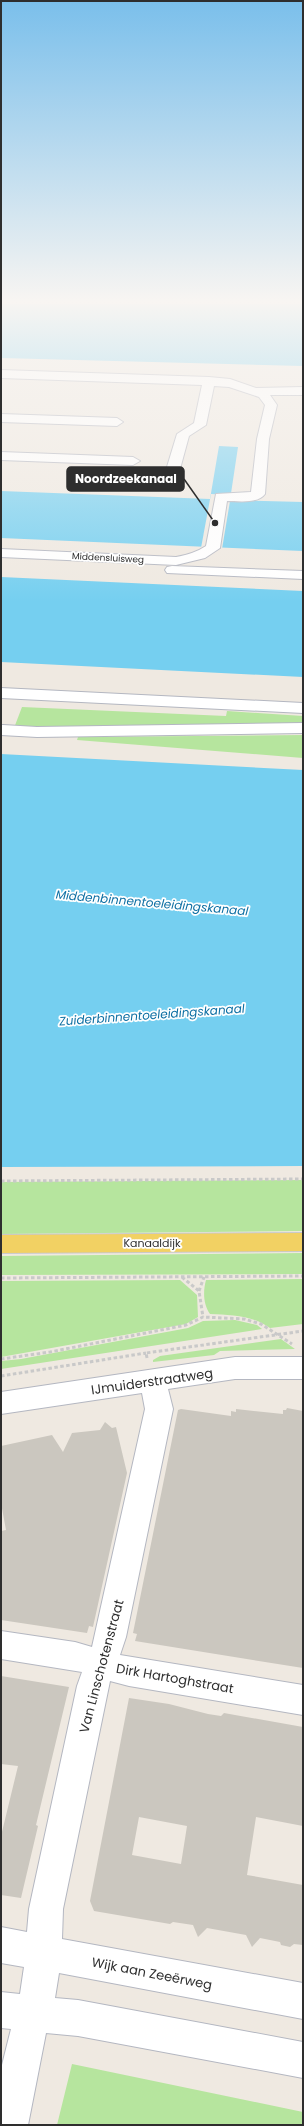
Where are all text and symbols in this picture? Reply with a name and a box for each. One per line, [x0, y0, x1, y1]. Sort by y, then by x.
callout: Noordzeekanaal [67, 467, 184, 491]
text: Noordzeekanaal [75, 470, 177, 487]
street label: Middensluisweg [72, 550, 144, 566]
water label: Middenbinnentoeleidingskanaal [55, 886, 249, 919]
water label: Zuiderbinnentoeleidingskanaal [58, 1000, 245, 1030]
street label: Kanaaldijk [123, 1235, 181, 1251]
street label: IJmuiderstraatweg [90, 1364, 214, 1399]
street label: Van Linschotenstraat [74, 1597, 129, 1735]
street label: Dirk Hartoghstraat [115, 1659, 235, 1698]
street label: Wijk aan Zeeërweg [90, 1953, 214, 1994]

